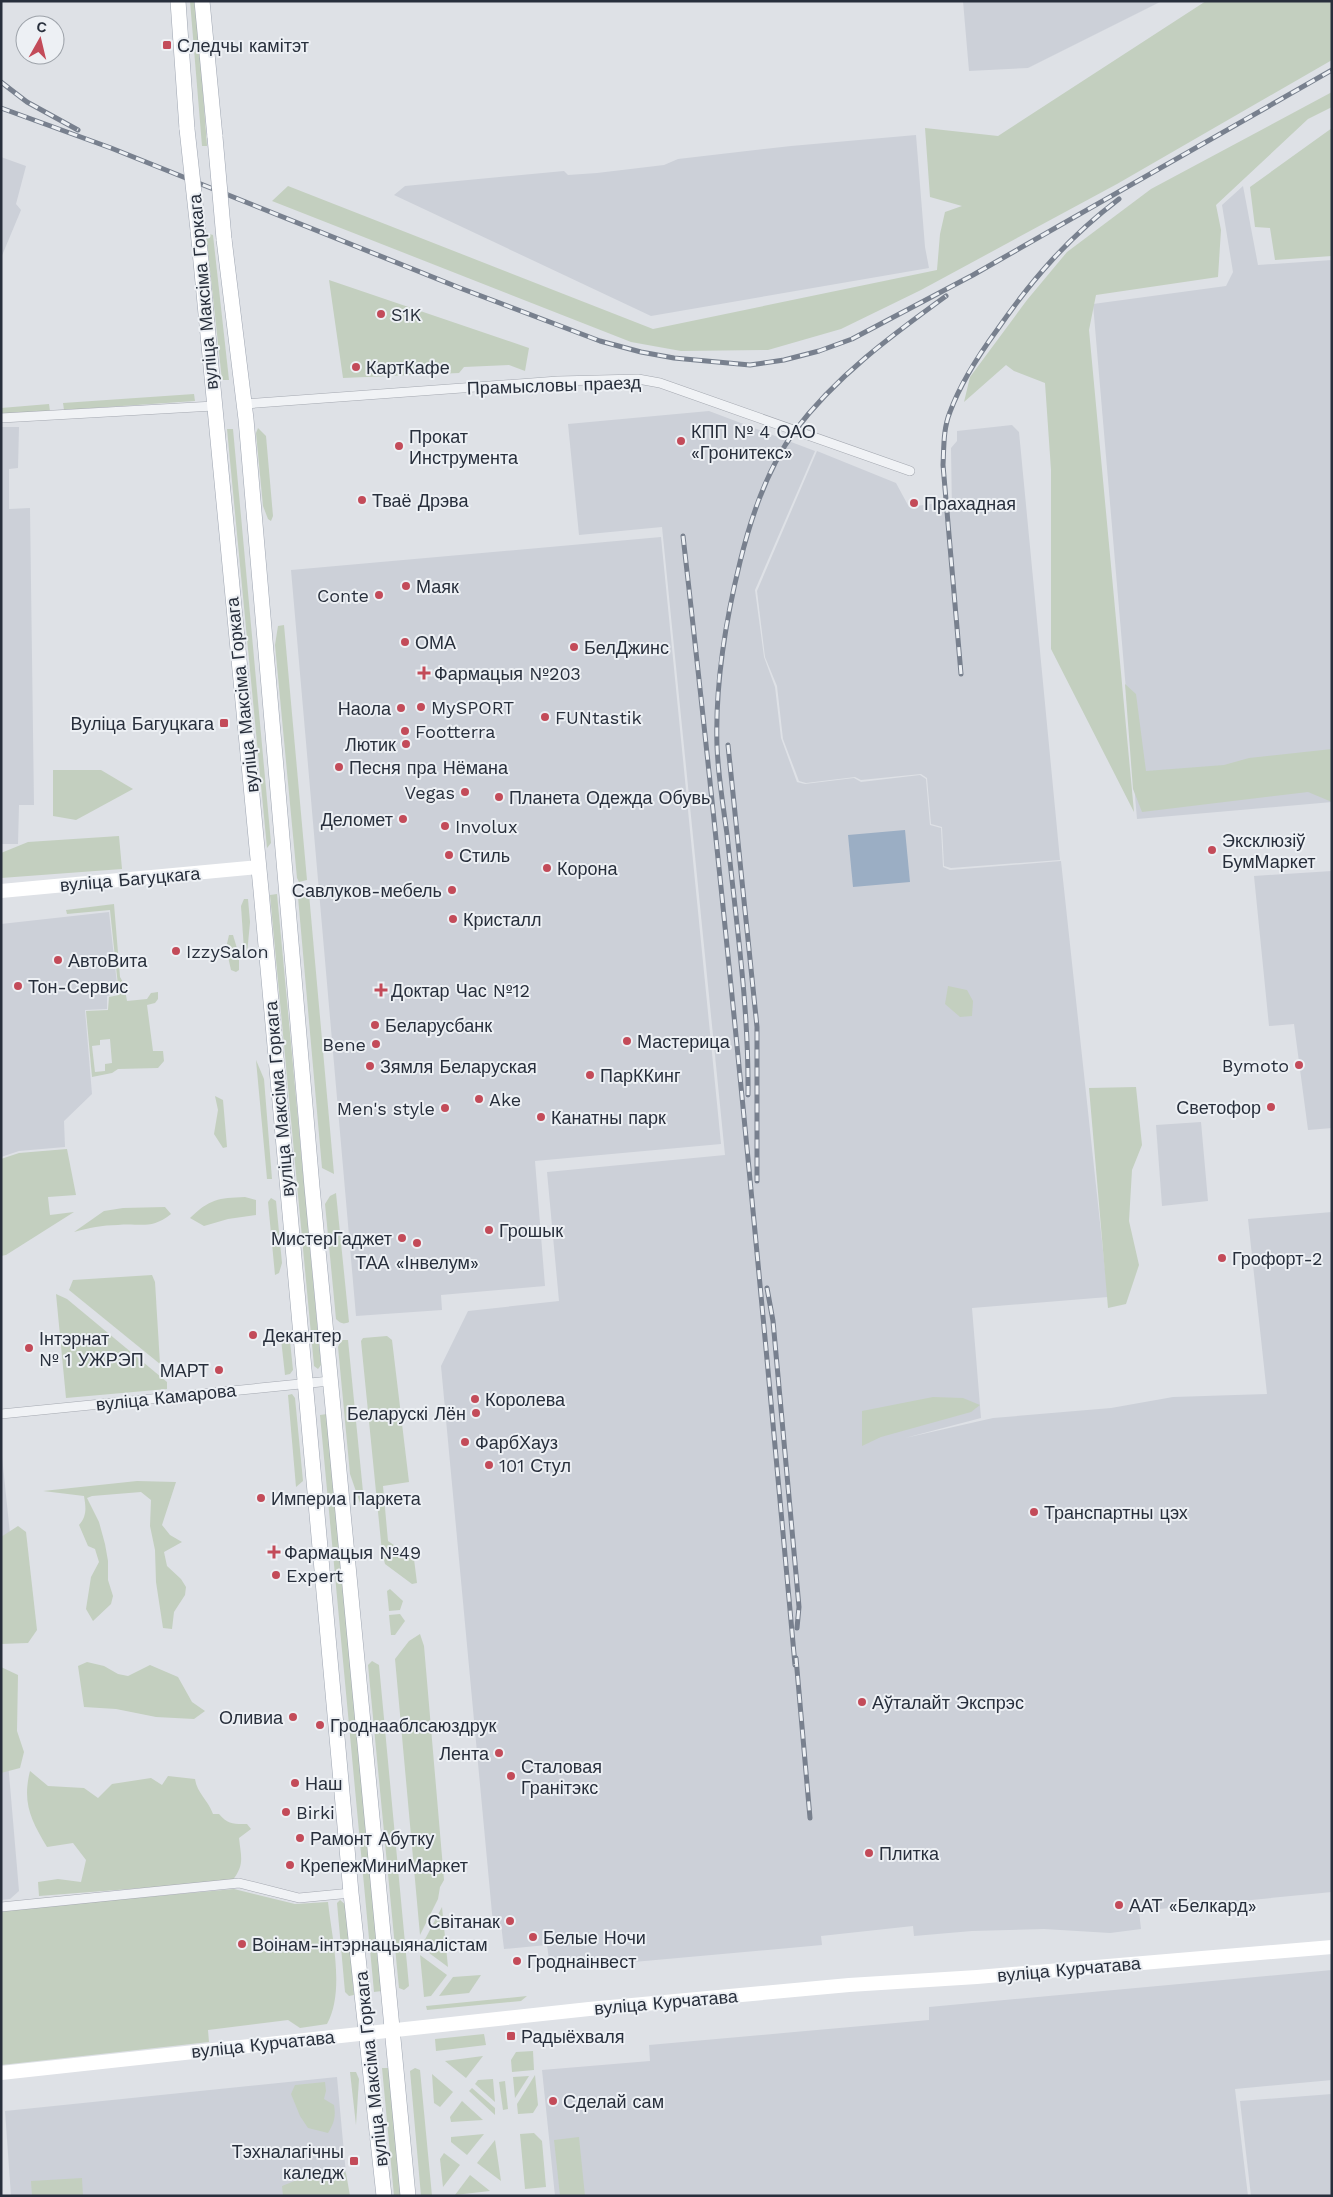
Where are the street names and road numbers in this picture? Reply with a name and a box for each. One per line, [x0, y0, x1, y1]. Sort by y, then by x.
street label: вуліца Максіма Горкага [184, 192, 222, 391]
street label: Прамысловы праезд [466, 371, 642, 399]
street label: вуліца Максіма Горкага [221, 595, 263, 794]
street label: вуліца Багуцкага [59, 862, 202, 896]
street label: вуліца Максіма Горкага [260, 999, 298, 1198]
street label: вуліца Камарова [95, 1379, 238, 1415]
street label: вуліца Курчатава [996, 1952, 1143, 1986]
street label: вуліца Максіма Горкага [350, 1969, 392, 2168]
street label: вуліца Курчатава [593, 1985, 740, 2019]
street label: вуліца Курчатава [190, 2026, 337, 2062]

